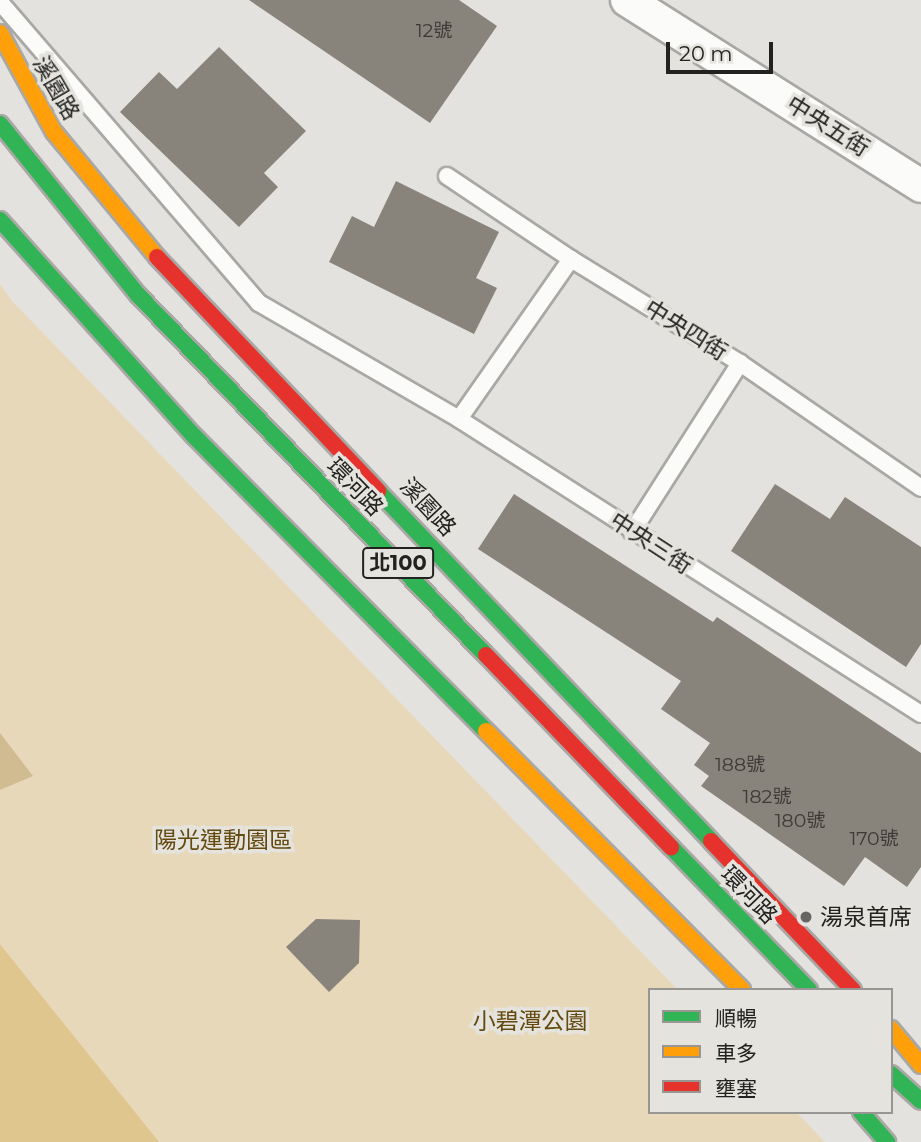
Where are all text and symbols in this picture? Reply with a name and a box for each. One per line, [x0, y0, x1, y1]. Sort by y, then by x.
house number: 12號 [416, 20, 452, 42]
scale bar [669, 28, 776, 72]
text: 20 m [679, 41, 733, 66]
street label: 溪園路 [27, 51, 85, 125]
street label: 中央五街 [782, 90, 874, 162]
street label: 中央四街 [640, 294, 732, 366]
street label: 環河路 [321, 453, 389, 521]
street label: 溪園路 [394, 472, 462, 542]
street label: 中央三街 [605, 506, 697, 580]
road number: 北100 [361, 546, 435, 580]
house number: 188號 [715, 754, 765, 776]
house number: 182號 [743, 786, 791, 808]
house number: 180號 [775, 810, 825, 832]
park label: 陽光運動園區 [154, 826, 292, 854]
house number: 170號 [849, 828, 899, 850]
street label: 環河路 [715, 861, 783, 929]
place label: 湯泉首席 [820, 903, 912, 931]
marker: 湯泉首席 [798, 909, 814, 925]
legend [648, 988, 893, 1114]
text: 順暢 [715, 1006, 757, 1031]
park label: 小碧潭公園 [473, 1007, 587, 1035]
text: 車多 [715, 1041, 757, 1066]
text: 壅塞 [715, 1076, 757, 1101]

